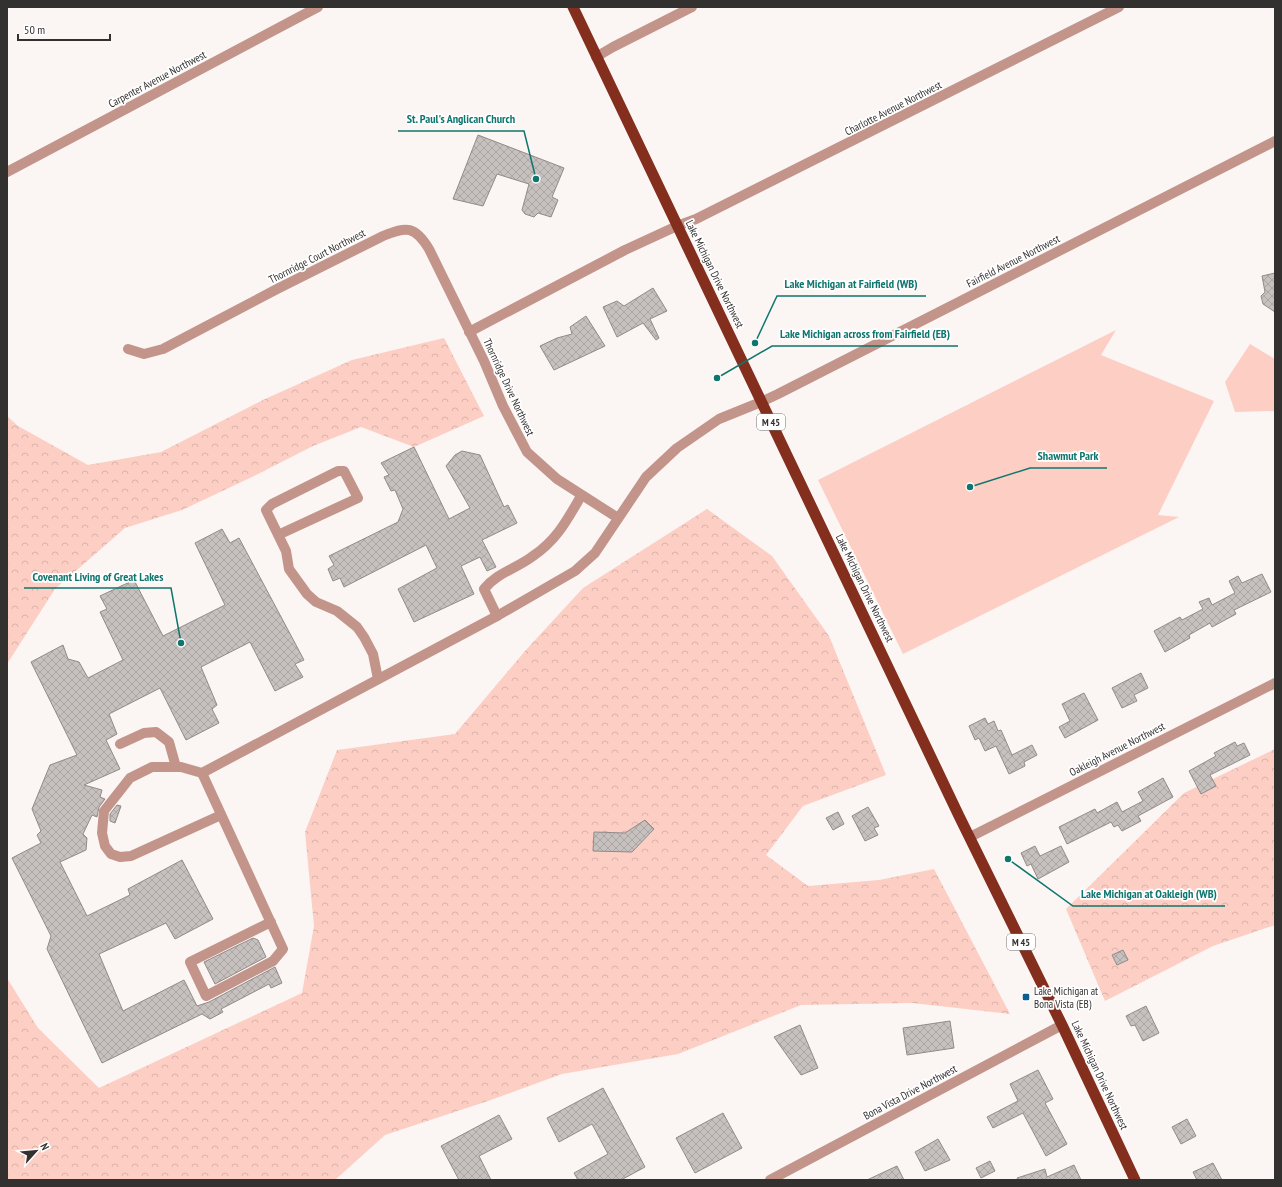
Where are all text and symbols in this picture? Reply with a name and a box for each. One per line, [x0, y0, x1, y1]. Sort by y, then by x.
scale bar [18, 16, 110, 42]
text: 50 m [24, 22, 45, 37]
street label: Carpenter Avenue Northwest [106, 47, 208, 111]
street label: Charlotte Avenue Northwest [842, 78, 944, 138]
callout: St. Paul's Anglican Church [398, 107, 524, 131]
text: St. Paul's Anglican Church [407, 111, 515, 126]
street label: Lake Michigan Drive Northwest [683, 218, 747, 330]
street label: Thornridge Court Northwest [266, 226, 368, 286]
street label: Fairfield Avenue Northwest [964, 231, 1062, 291]
callout: Lake Michigan at Fairfield (WB) [777, 272, 926, 296]
text: Lake Michigan at Fairfield (WB) [784, 276, 918, 291]
callout: Lake Michigan across from Fairfield (EB) [772, 322, 958, 346]
text: Lake Michigan across from Fairfield (EB) [780, 326, 950, 341]
street label: Thornridge Drive Northwest [480, 336, 538, 438]
road number: M 45 [757, 414, 785, 430]
callout: Shawmut Park [1030, 444, 1107, 468]
text: Shawmut Park [1038, 448, 1098, 463]
street label: Lake Michigan Drive Northwest [833, 532, 897, 644]
callout: Covenant Living of Great Lakes [24, 564, 171, 588]
text: Covenant Living of Great Lakes [33, 569, 163, 584]
street label: Oakleigh Avenue Northwest [1067, 719, 1167, 779]
callout: Lake Michigan at Oakleigh (WB) [1073, 882, 1225, 906]
text: Lake Michigan at Oakleigh (WB) [1081, 886, 1217, 901]
road number: M 45 [1007, 934, 1035, 950]
place label: Lake Michigan at Bona Vista (EB) [1034, 984, 1098, 1011]
marker: Lake Michigan at Bona Vista (EB) [1021, 992, 1031, 1002]
street label: Lake Michigan Drive Northwest [1069, 1018, 1131, 1132]
street label: Bona Vista Drive Northwest [861, 1061, 959, 1123]
north arrow [16, 1131, 56, 1171]
text: N [37, 1141, 53, 1152]

